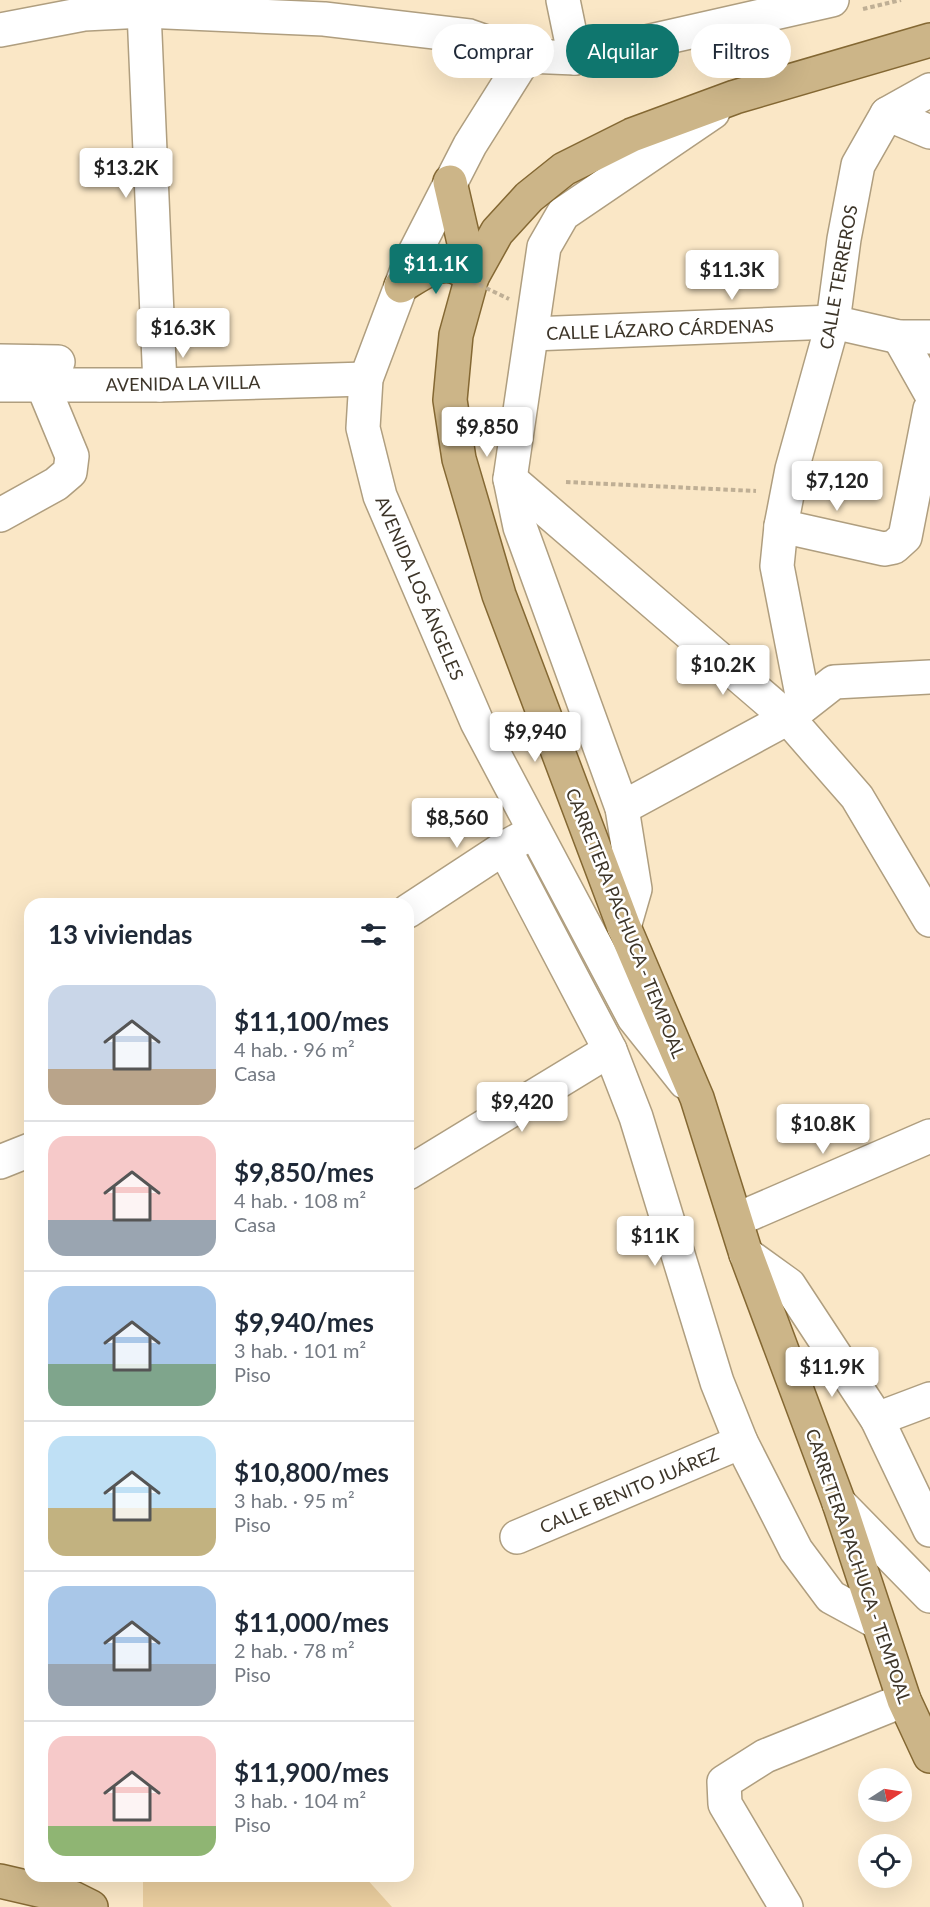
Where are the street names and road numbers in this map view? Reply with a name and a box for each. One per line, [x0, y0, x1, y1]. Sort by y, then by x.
street label: CALLE TERREROS [814, 203, 862, 351]
street label: CALLE LÁZARO CÁRDENAS [546, 314, 774, 344]
street label: AVENIDA LA VILLA [105, 371, 261, 395]
street label: AVENIDA LOS ÁNGELES [371, 493, 469, 683]
street label: CARRETERA PACHUCA - TEMPOAL [562, 785, 690, 1061]
street label: CARRETERA PACHUCA - TEMPOAL [801, 1426, 917, 1706]
street label: CALLE BENITO JUÁREZ [536, 1442, 722, 1538]

